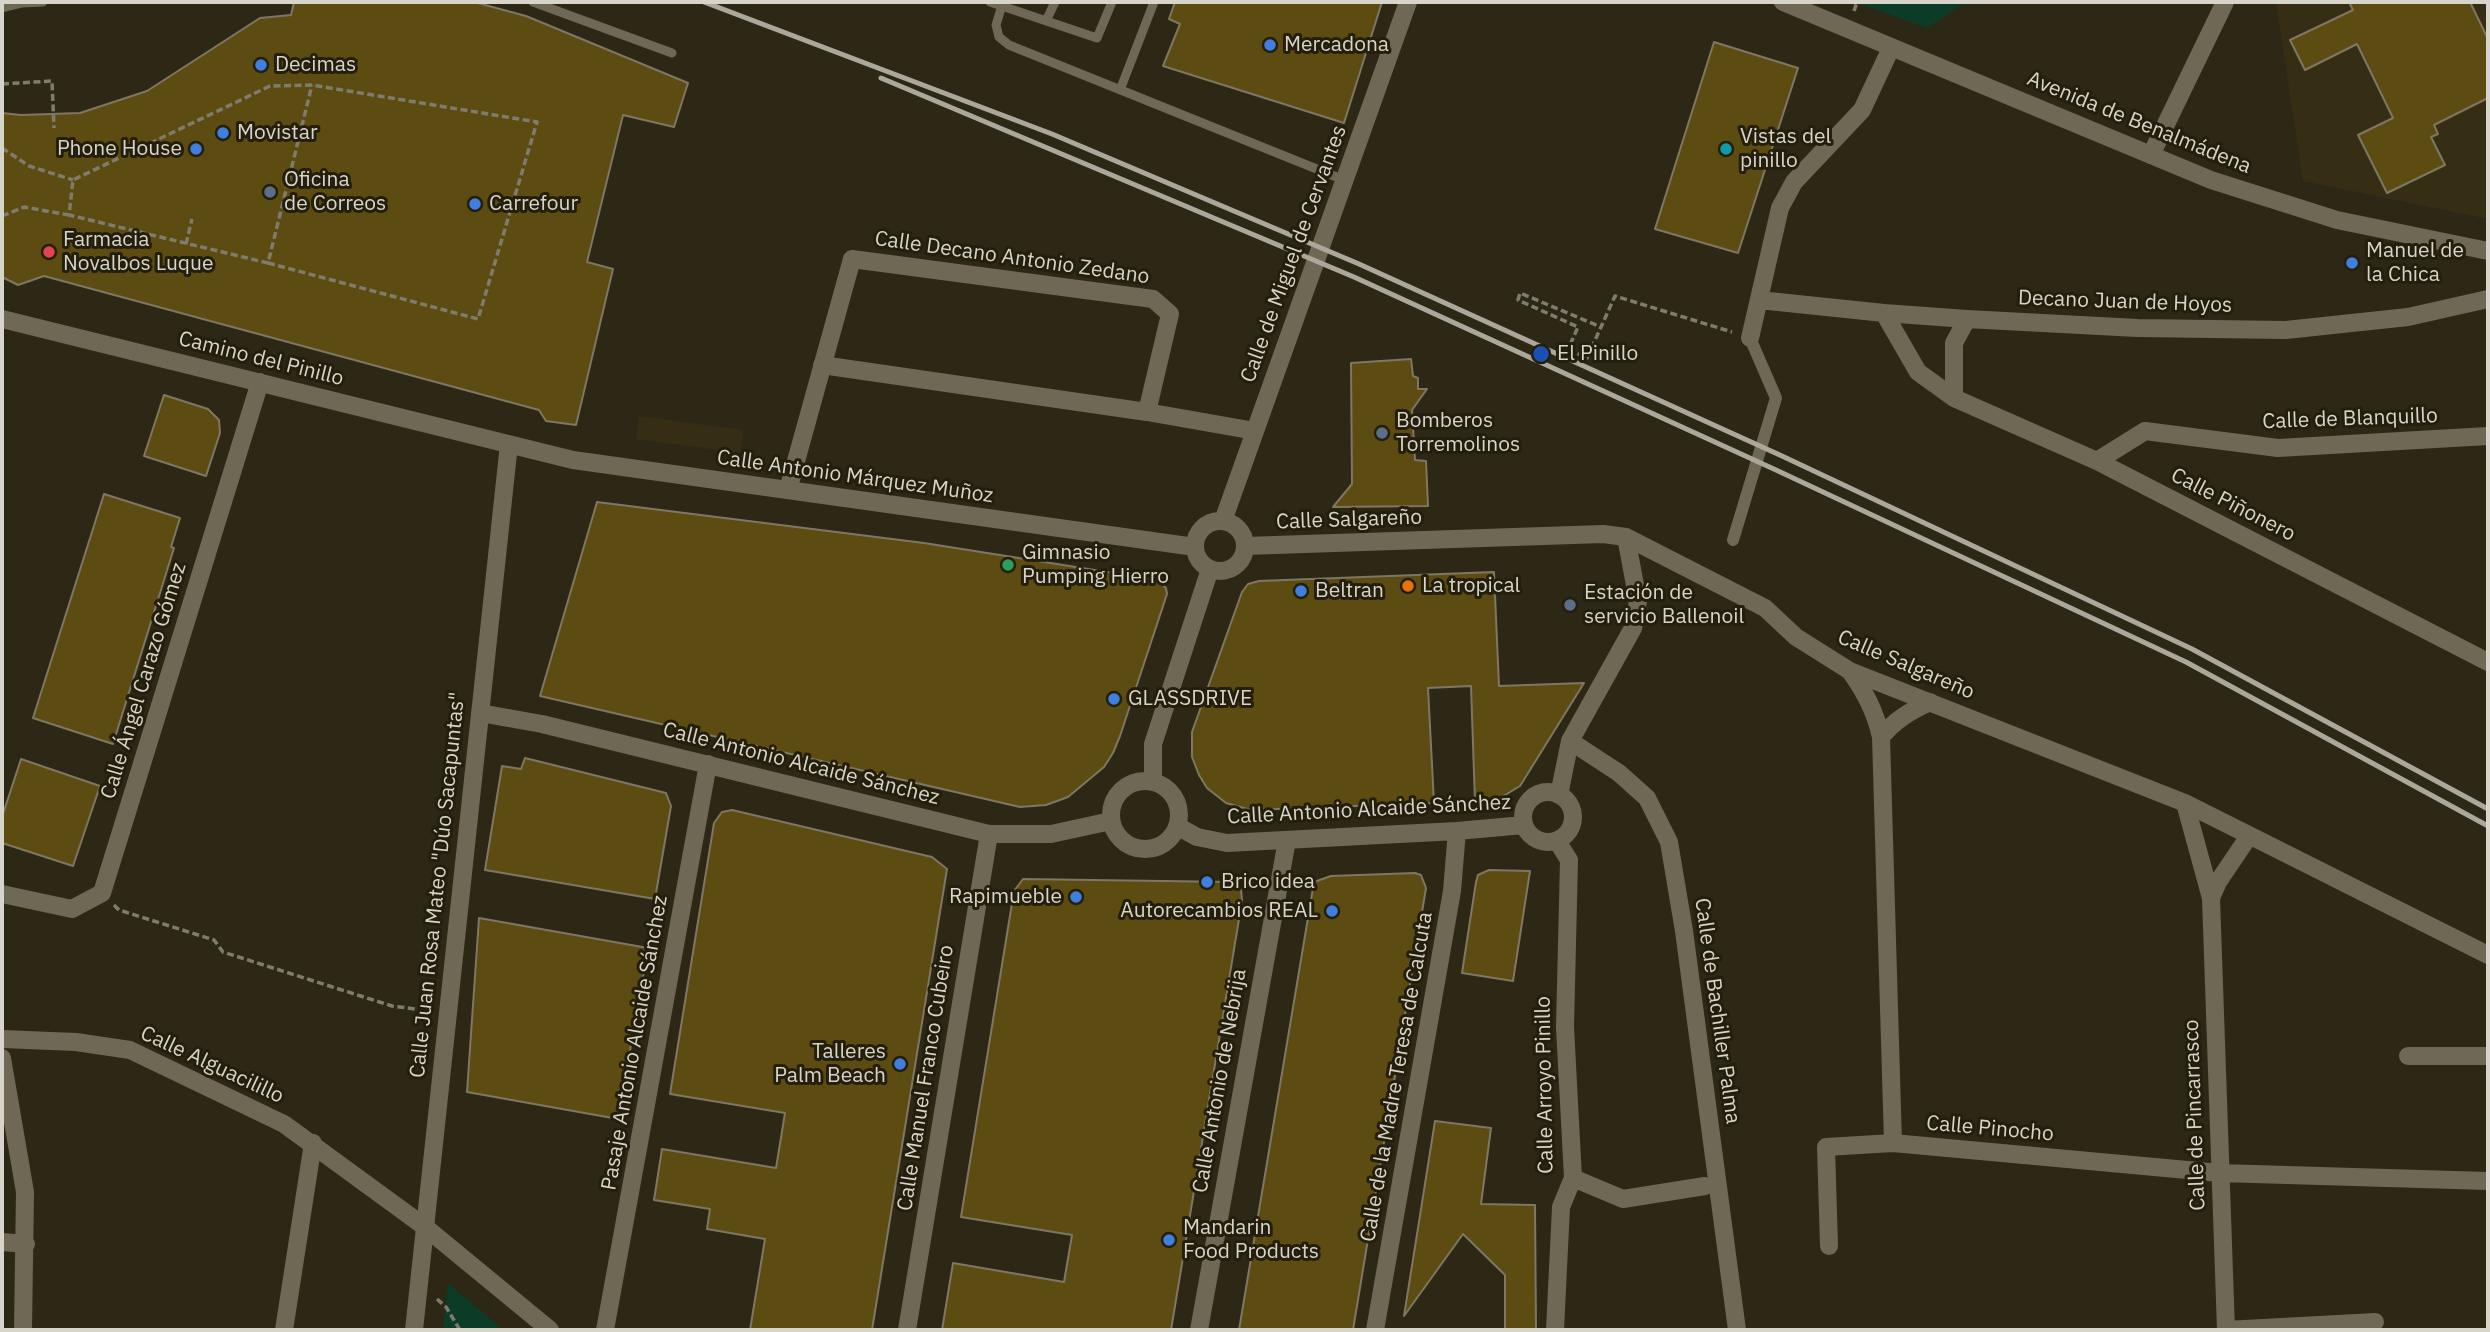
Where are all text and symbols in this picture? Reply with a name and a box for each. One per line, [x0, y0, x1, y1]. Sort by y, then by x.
place label: Mercadona [1284, 32, 1389, 58]
marker: Mercadona [1262, 37, 1278, 53]
place label: Decimas [275, 52, 356, 78]
marker: Decimas [253, 57, 269, 73]
street label: Avenida de Benalmádena [2023, 66, 2255, 180]
place label: Movistar [237, 120, 318, 146]
street label: Calle de Miguel de Cervantes [1236, 122, 1352, 386]
place label: Vistas del pinillo [1740, 124, 1831, 174]
marker: Movistar [215, 125, 231, 141]
place label: Phone House [57, 136, 182, 162]
marker: Phone House [188, 141, 204, 157]
marker: Vistas del pinillo [1718, 141, 1734, 157]
place label: Oficina de Correos [284, 167, 386, 217]
marker: Oficina de Correos [262, 184, 278, 200]
place label: Carrefour [489, 191, 578, 217]
marker: Carrefour [467, 196, 483, 212]
street label: Calle Decano Antonio Zedano [873, 226, 1151, 290]
place label: Farmacia Novalbos Luque [63, 227, 214, 277]
place label: Manuel de la Chica [2366, 238, 2464, 288]
marker: Farmacia Novalbos Luque [41, 244, 57, 260]
marker: Manuel de la Chica [2344, 255, 2360, 271]
street label: Decano Juan de Hoyos [2017, 286, 2233, 318]
street label: Camino del Pinillo [176, 326, 346, 392]
place label: El Pinillo [1557, 341, 1638, 367]
marker: El Pinillo [1531, 344, 1551, 364]
street label: Calle de Blanquillo [2262, 403, 2438, 435]
place label: Bomberos Torremolinos [1396, 408, 1520, 458]
marker: Bomberos Torremolinos [1374, 425, 1390, 441]
street label: Calle Antonio Márquez Muñoz [715, 445, 995, 509]
street label: Calle Piñonero [2166, 463, 2300, 547]
street label: Calle Salgareño [1275, 505, 1423, 535]
place label: Gimnasio Pumping Hierro [1022, 540, 1169, 590]
marker: Gimnasio Pumping Hierro [1000, 557, 1016, 573]
street label: Calle Ángel Carazo Gómez [96, 560, 192, 802]
place label: La tropical [1422, 573, 1520, 599]
place label: Beltran [1315, 578, 1384, 604]
marker: La tropical [1400, 578, 1416, 594]
place label: Estación de servicio Ballenoil [1584, 580, 1744, 630]
marker: Beltran [1293, 583, 1309, 599]
marker: Estación de servicio Ballenoil [1562, 597, 1578, 613]
street label: Calle Salgareño [1834, 625, 1978, 705]
place label: GLASSDRIVE [1128, 686, 1252, 712]
street label: Calle Juan Rosa Mateo "Dúo Sacapuntas" [405, 691, 471, 1079]
marker: GLASSDRIVE [1106, 691, 1122, 707]
street label: Calle Antonio Alcaide Sánchez [660, 717, 942, 811]
street label: Calle Antonio Alcaide Sánchez [1226, 790, 1512, 830]
place label: Brico idea [1221, 869, 1315, 895]
marker: Brico idea [1199, 874, 1215, 890]
place label: Rapimueble [949, 884, 1062, 910]
marker: Rapimueble [1068, 889, 1084, 905]
street label: Pasaje Antonio Alcaide Sánchez [597, 894, 673, 1192]
street label: Calle de Bachiller Palma [1689, 896, 1745, 1126]
place label: Autorecambios REAL [1120, 898, 1318, 924]
marker: Autorecambios REAL [1324, 903, 1340, 919]
street label: Calle de la Madre Teresa de Calcuta [1356, 910, 1438, 1244]
street label: Calle Manuel Franco Cubeiro [893, 943, 959, 1213]
street label: Calle Antonio de Nebrija [1188, 967, 1252, 1195]
street label: Calle Arroyo Pinillo [1531, 996, 1559, 1174]
street label: Calle de Pincarrasco [2179, 1019, 2211, 1211]
street label: Calle Alguacilillo [136, 1021, 288, 1109]
place label: Talleres Palm Beach [774, 1039, 886, 1089]
marker: Talleres Palm Beach [892, 1056, 908, 1072]
street label: Calle Pinocho [1925, 1111, 2055, 1147]
place label: Mandarin Food Products [1183, 1215, 1319, 1265]
marker: Mandarin Food Products [1161, 1232, 1177, 1248]

